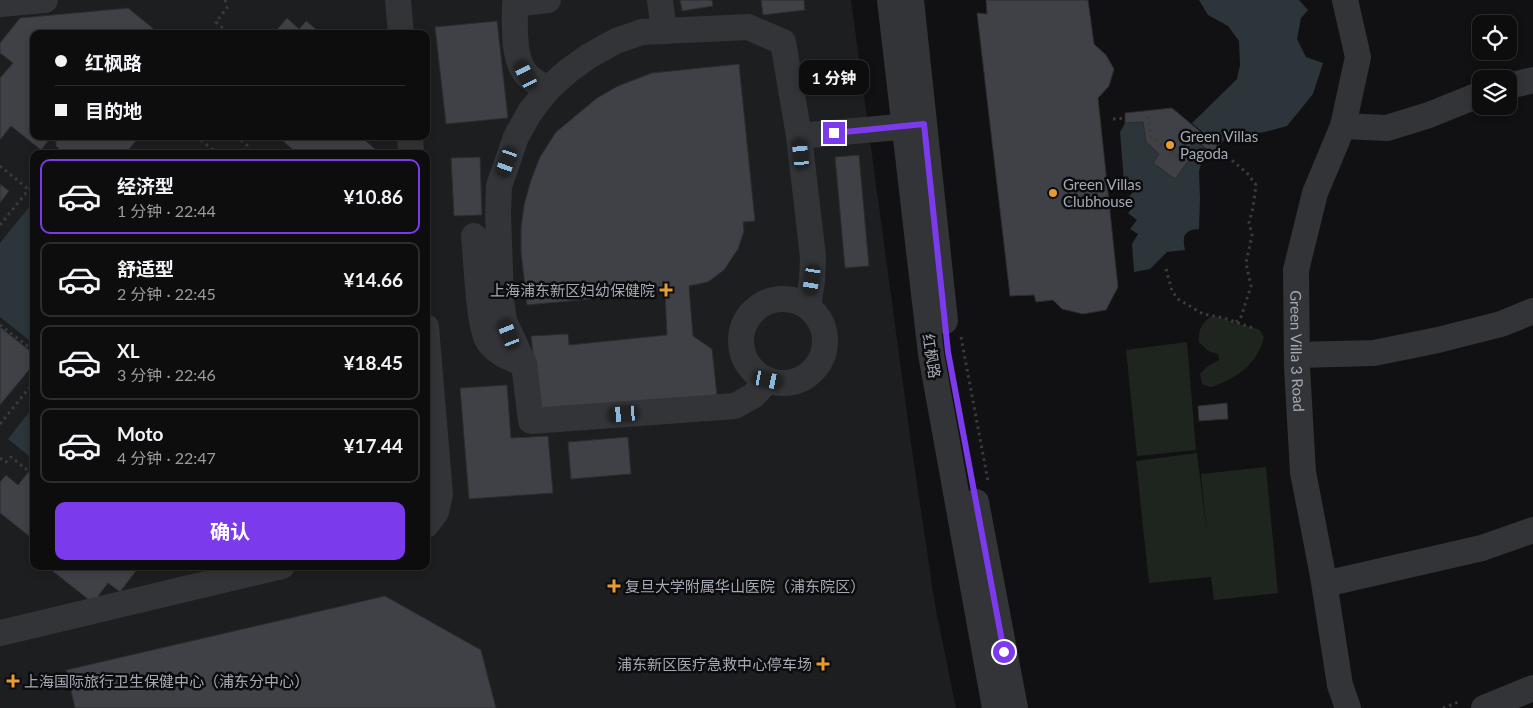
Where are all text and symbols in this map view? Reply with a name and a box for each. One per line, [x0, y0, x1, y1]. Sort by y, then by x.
map controls [1472, 15, 1517, 115]
button: locate [1472, 15, 1517, 60]
text: 红枫路 [85, 51, 142, 74]
car [512, 58, 539, 92]
callout: 1 分钟 [799, 61, 869, 96]
text: 1 分钟 [811, 68, 857, 87]
button: layers [1472, 70, 1517, 115]
text: 目的地 [85, 99, 142, 122]
route end [823, 122, 845, 144]
place label: Green Villas Pagoda [1180, 127, 1258, 162]
car [791, 138, 810, 170]
marker: Green Villas Pagoda [1164, 139, 1176, 151]
car [495, 145, 518, 179]
icon: car [57, 174, 102, 219]
text: 经济型 [117, 174, 174, 197]
place label: Green Villas Clubhouse [1063, 175, 1141, 210]
text: ¥10.86 [343, 185, 403, 208]
marker: Green Villas Clubhouse [1047, 187, 1059, 199]
text: 1 分钟 · 22:44 [117, 201, 216, 220]
icon: car [57, 257, 102, 302]
text: 舒适型 [117, 257, 174, 280]
car [802, 264, 821, 296]
text: ¥14.66 [343, 268, 403, 291]
place label: 上海浦东新区妇幼保健院 [490, 281, 655, 299]
marker: 上海浦东新区妇幼保健院 [659, 283, 673, 297]
text: 2 分钟 · 22:45 [117, 284, 216, 303]
street label: Green Villa 3 Road [1287, 290, 1309, 412]
car [496, 317, 521, 351]
street label: 红枫路 [920, 332, 944, 380]
text: XL [117, 339, 140, 362]
icon: car [57, 340, 102, 385]
text: ¥18.45 [343, 351, 403, 374]
text: 3 分钟 · 22:46 [117, 365, 216, 384]
car [751, 370, 784, 390]
car [608, 405, 639, 423]
text: Moto [117, 422, 163, 445]
icon: car [57, 423, 102, 468]
text: ¥17.44 [343, 434, 403, 457]
text: 4 分钟 · 22:47 [117, 448, 216, 467]
button: 确认 [55, 502, 405, 560]
place label: 复旦大学附属华山医院（浦东院区） [625, 577, 865, 595]
marker: 复旦大学附属华山医院（浦东院区） [607, 579, 621, 593]
route start [993, 641, 1015, 663]
place label: 浦东新区医疗急救中心停车场 [617, 655, 812, 673]
marker: 浦东新区医疗急救中心停车场 [816, 657, 830, 671]
place label: 上海国际旅行卫生保健中心（浦东分中心） [24, 672, 309, 690]
marker: 上海国际旅行卫生保健中心（浦东分中心） [6, 674, 20, 688]

